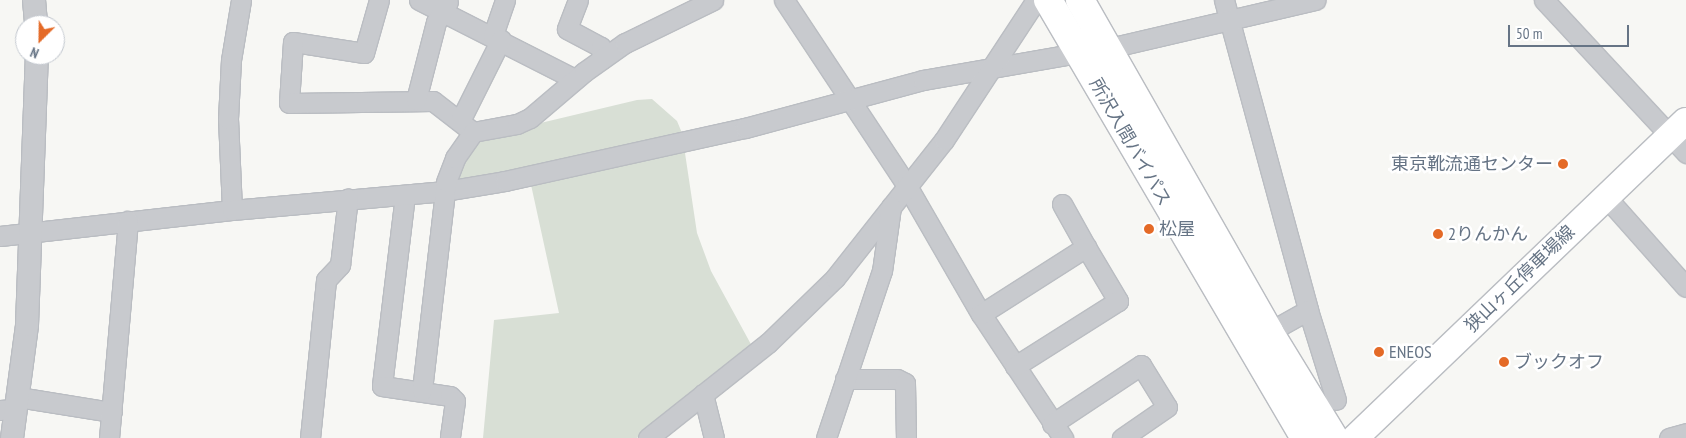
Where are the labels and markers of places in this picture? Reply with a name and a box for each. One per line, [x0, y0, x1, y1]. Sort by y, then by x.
place label: 東京靴流通センター [1391, 153, 1553, 175]
marker: 東京靴流通センター [1557, 158, 1569, 170]
place label: 松屋 [1159, 218, 1195, 240]
marker: 松屋 [1143, 223, 1155, 235]
place label: 2りんかん [1448, 223, 1528, 245]
marker: 2りんかん [1432, 228, 1444, 240]
place label: ENEOS [1389, 341, 1432, 363]
marker: ENEOS [1373, 346, 1385, 358]
place label: ブックオフ [1514, 351, 1604, 373]
marker: ブックオフ [1498, 356, 1510, 368]

